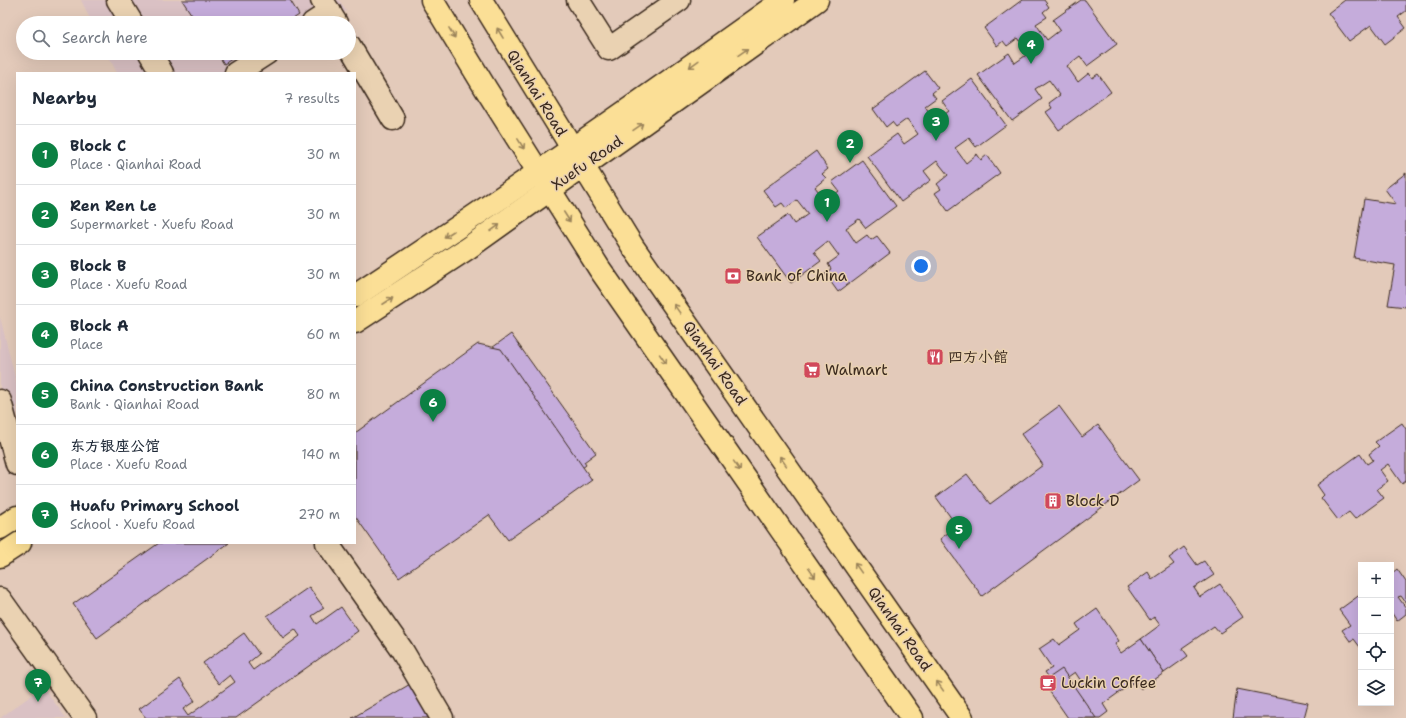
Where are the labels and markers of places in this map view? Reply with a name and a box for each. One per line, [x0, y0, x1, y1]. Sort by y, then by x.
pin: 4 [1018, 31, 1044, 64]
pin: 3 [923, 108, 949, 141]
pin: 2 [837, 130, 863, 163]
pin: 1 [814, 189, 840, 222]
bank icon: Bank of China [723, 266, 743, 286]
place label: Bank of China [746, 266, 848, 286]
restaurant icon: 四方小館 [925, 347, 945, 367]
place label: 四方小館 [948, 347, 1008, 367]
supermarket icon: Walmart [802, 360, 822, 380]
place label: Walmart [825, 360, 888, 380]
pin: 6 [420, 389, 446, 422]
building icon: Block D [1043, 491, 1063, 511]
place label: Block D [1066, 491, 1120, 511]
pin: 5 [946, 516, 972, 549]
pin: 7 [25, 669, 51, 702]
cafe icon: Luckin Coffee [1038, 673, 1058, 693]
place label: Luckin Coffee [1061, 673, 1156, 693]

